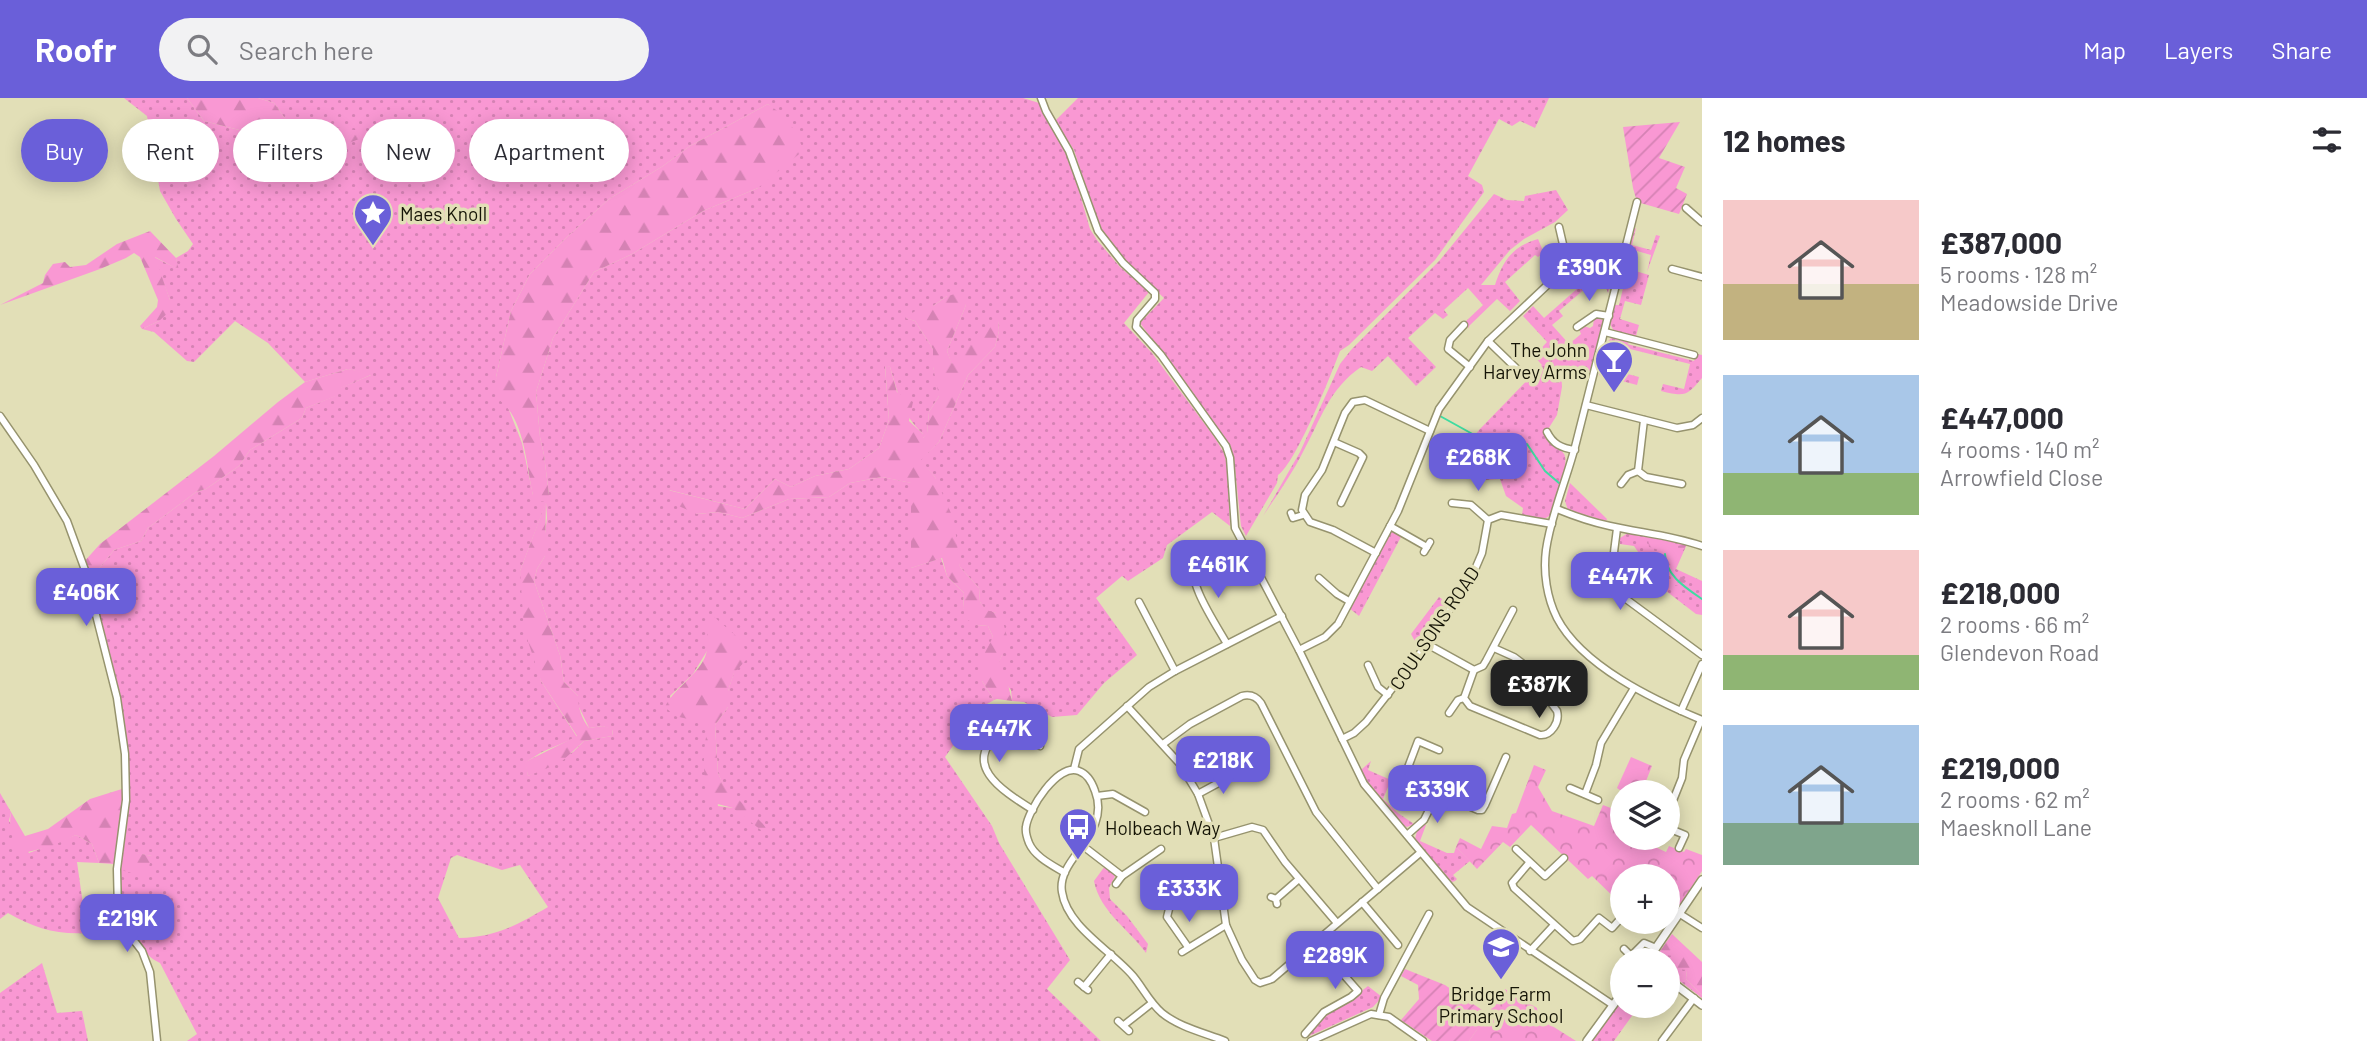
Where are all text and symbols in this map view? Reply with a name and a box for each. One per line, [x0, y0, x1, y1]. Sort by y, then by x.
search box [159, 18, 649, 81]
text: Roofr [35, 29, 117, 69]
icon: search [183, 30, 221, 68]
text: Search here [239, 34, 374, 65]
text: Map [2083, 35, 2126, 64]
text: Layers [2164, 35, 2233, 64]
text: Share [2271, 35, 2332, 64]
chip: Buy [21, 119, 108, 182]
chip: Rent [122, 119, 219, 182]
chip: Filters [233, 119, 347, 182]
chip: New [361, 119, 455, 182]
chip: Apartment [469, 119, 629, 182]
icon: filters [2308, 121, 2346, 159]
text: 12 homes [1723, 122, 1846, 158]
place icon: Maes Knoll [352, 192, 394, 247]
place label: Maes Knoll [400, 202, 487, 225]
text: £387,000 [1940, 224, 2062, 260]
icon: home [1779, 228, 1863, 312]
pin: £390K [1540, 244, 1638, 303]
text: £390K [1556, 252, 1622, 280]
text: 5 rooms · 128 m² [1940, 260, 2097, 288]
text: Meadowside Drive [1940, 288, 2118, 316]
place label: The John Harvey Arms [1483, 338, 1587, 383]
bar icon: The John Harvey Arms [1593, 339, 1635, 394]
text: £447,000 [1940, 399, 2064, 435]
icon: home [1779, 403, 1863, 487]
pin: £268K [1429, 434, 1527, 493]
text: 4 rooms · 140 m² [1940, 435, 2100, 463]
text: £268K [1445, 442, 1511, 470]
text: Arrowfield Close [1940, 463, 2103, 491]
pin: £461K [1169, 540, 1267, 600]
text: £461K [1187, 549, 1249, 577]
pin: £447K [1571, 552, 1669, 612]
text: £447K [1587, 561, 1653, 589]
street label: COULSONS ROAD [1384, 562, 1484, 694]
pin: £406K [37, 568, 135, 628]
text: £218,000 [1940, 574, 2060, 610]
text: £406K [52, 577, 120, 605]
icon: home [1779, 578, 1863, 662]
text: 2 rooms · 66 m² [1940, 610, 2089, 638]
text: Glendevon Road [1940, 638, 2099, 666]
pin: £387K [1490, 660, 1588, 720]
text: £387K [1507, 669, 1571, 697]
pin: £447K [950, 704, 1048, 764]
text: £447K [966, 713, 1032, 741]
pin: £218K [1174, 736, 1272, 796]
text: £218K [1192, 745, 1254, 773]
text: £219,000 [1940, 749, 2060, 785]
icon: home [1779, 753, 1863, 837]
pin: £339K [1388, 766, 1486, 825]
text: £339K [1404, 774, 1470, 802]
map controls [1610, 780, 1680, 1018]
button: layers [1610, 780, 1680, 850]
text: 2 rooms · 62 m² [1940, 785, 2090, 813]
bus stop icon: Holbeach Way [1057, 806, 1099, 861]
text: Maesknoll Lane [1940, 813, 2092, 841]
place label: Holbeach Way [1105, 816, 1220, 839]
pin: £333K [1140, 864, 1238, 924]
button: + [1610, 864, 1680, 934]
text: £333K [1156, 873, 1222, 901]
pin: £219K [78, 894, 176, 954]
text: £219K [96, 903, 158, 931]
school or university icon: Bridge Farm Primary School [1480, 926, 1522, 981]
pin: £289K [1286, 932, 1384, 991]
text: £289K [1302, 940, 1368, 968]
button: − [1610, 948, 1680, 1018]
place label: Bridge Farm Primary School [1439, 982, 1563, 1027]

